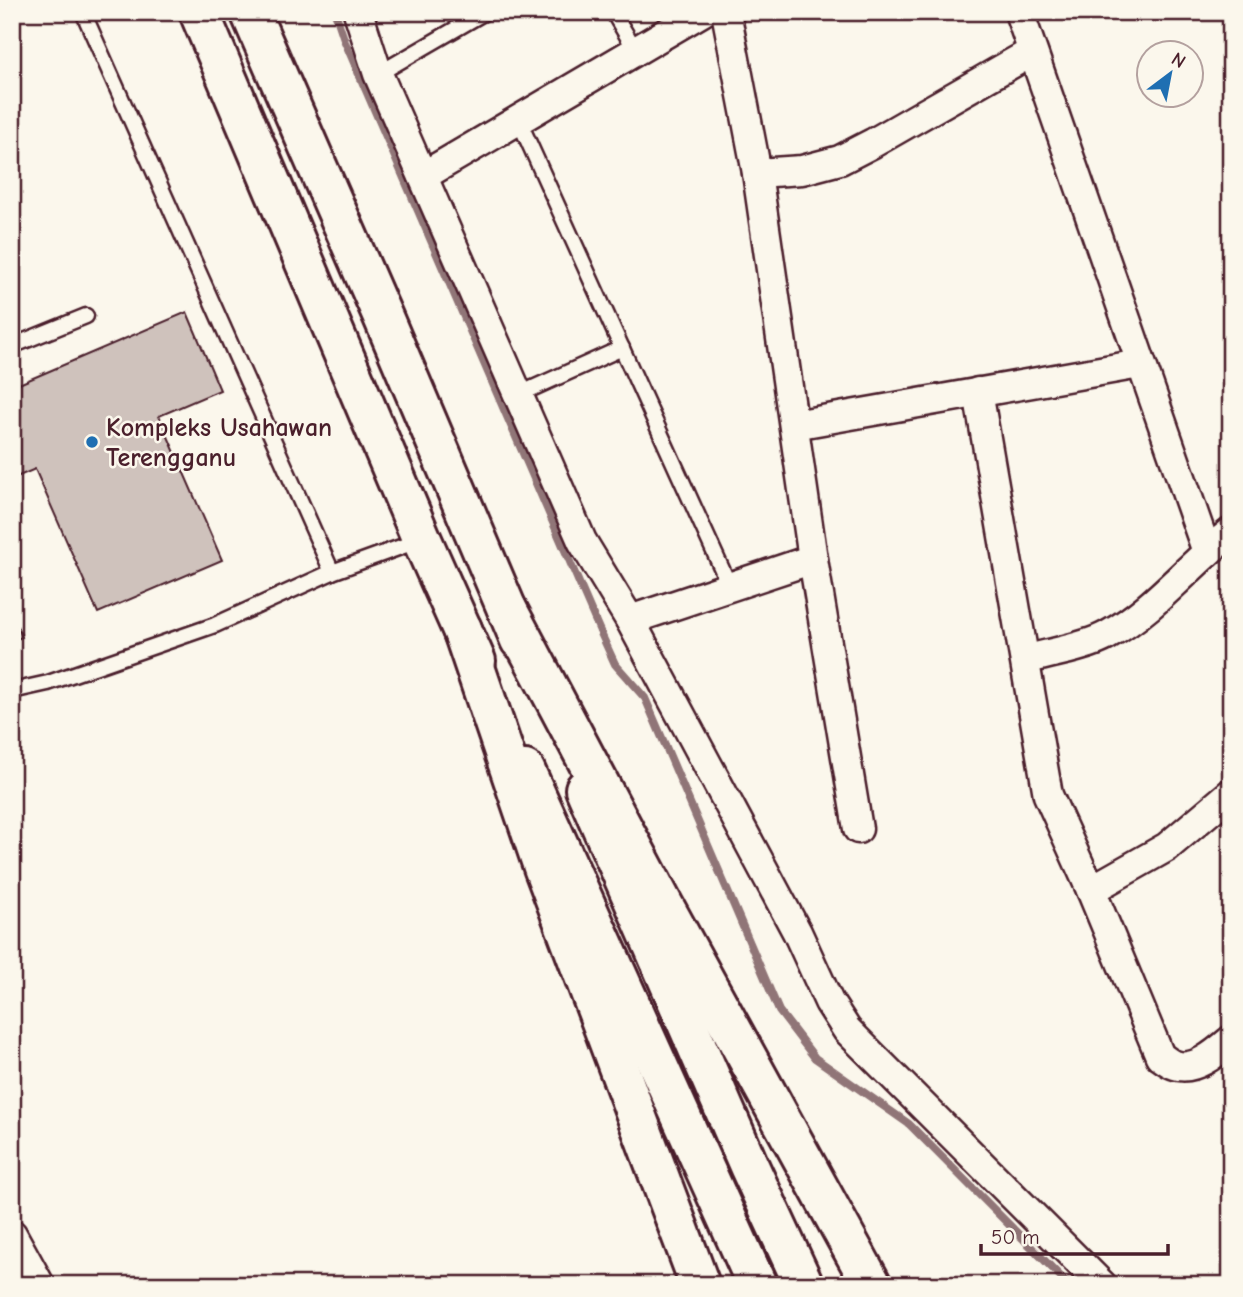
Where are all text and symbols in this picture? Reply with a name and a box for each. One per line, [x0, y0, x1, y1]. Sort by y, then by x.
north arrow [1134, 38, 1204, 108]
text: N [1167, 48, 1190, 73]
place label: Kompleks Usahawan Terengganu [106, 413, 332, 473]
marker: Kompleks Usahawan Terengganu [84, 434, 100, 450]
scale bar [981, 1213, 1168, 1257]
text: 50 m [991, 1225, 1040, 1249]

